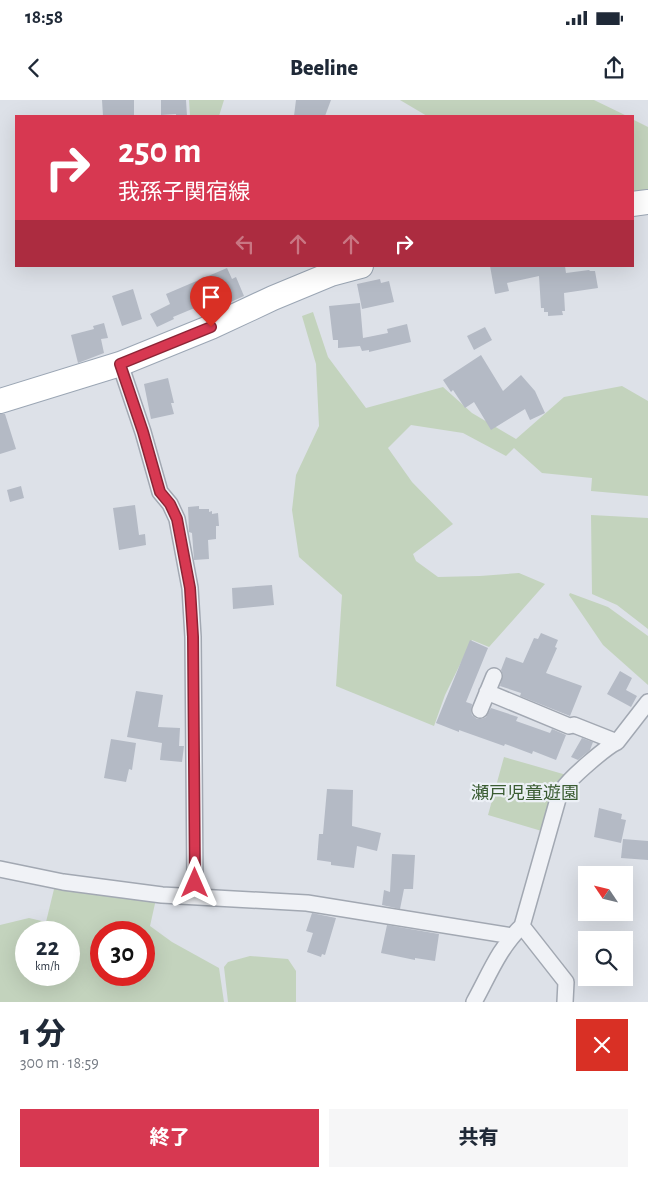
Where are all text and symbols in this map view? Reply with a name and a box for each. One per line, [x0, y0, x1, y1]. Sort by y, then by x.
text: 18:58 [25, 8, 63, 27]
icon: back [20, 54, 48, 82]
icon: share [600, 54, 628, 82]
text: Beeline [290, 57, 358, 79]
text: 250 m [118, 134, 201, 169]
icon: right [35, 135, 100, 200]
text: 我孫子関宿線 [118, 181, 250, 203]
icon: left [231, 230, 259, 258]
icon: ahead [284, 230, 312, 258]
icon: ahead [337, 230, 365, 258]
icon: right [390, 230, 418, 258]
pin [190, 276, 232, 327]
icon: arrive [197, 283, 225, 311]
park label: 瀬戸児童遊園 [471, 783, 579, 803]
position arrow [168, 856, 220, 908]
north arrow [578, 866, 632, 921]
map controls [578, 866, 633, 986]
speed limit sign: 30 [90, 921, 155, 986]
button: search [578, 931, 633, 986]
text: 22 [36, 935, 59, 960]
text: km/h [35, 960, 60, 972]
button: close [576, 1019, 628, 1071]
text: 1 分 [20, 1020, 65, 1050]
text: 300 m · 18:59 [20, 1055, 99, 1071]
button: 終了 [20, 1109, 319, 1167]
button: 共有 [329, 1109, 628, 1167]

